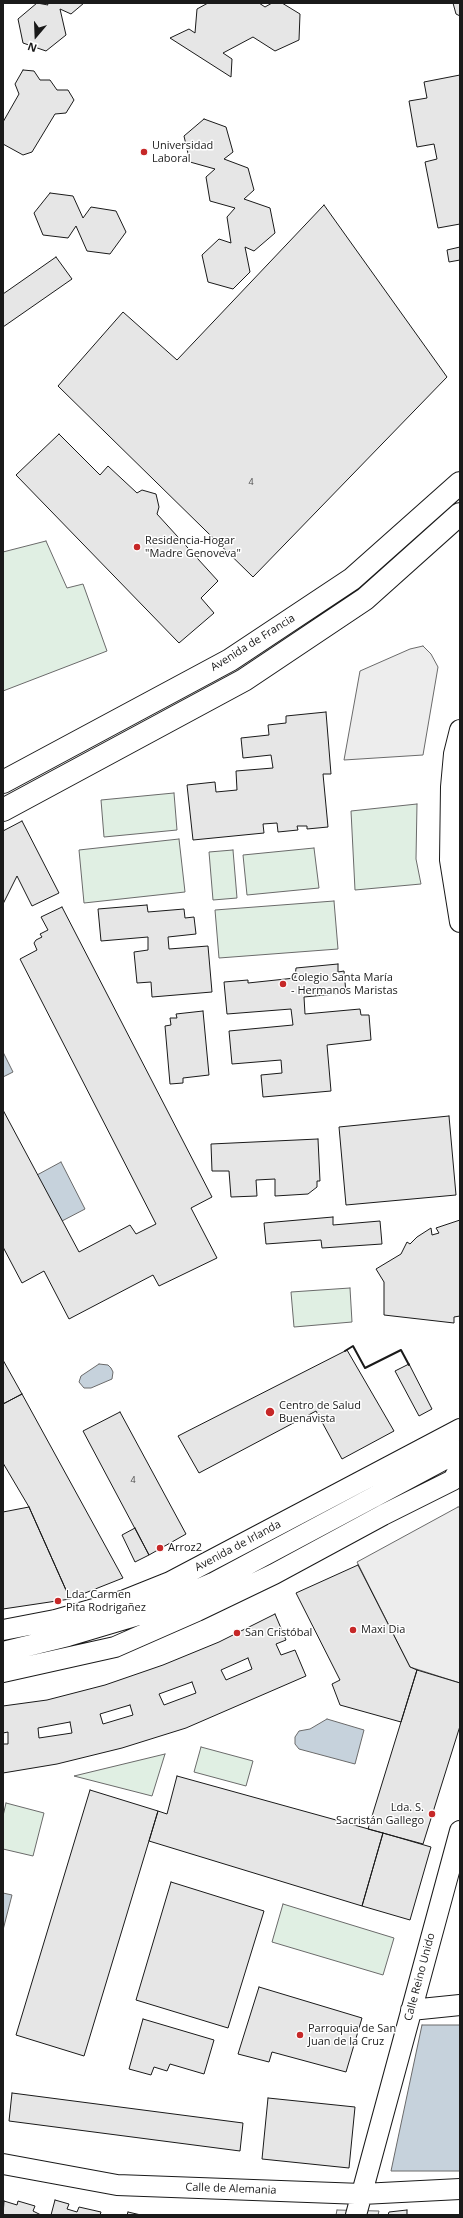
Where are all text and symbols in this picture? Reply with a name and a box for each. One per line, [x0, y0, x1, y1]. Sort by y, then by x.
north arrow [16, 16, 56, 56]
text: N [25, 39, 39, 56]
place label: Universidad Laboral [152, 139, 213, 165]
marker: Universidad Laboral [139, 147, 149, 157]
house number: 4 [248, 477, 254, 487]
place label: Residencia-Hogar "Madre Genoveva" [145, 534, 241, 560]
marker: Residencia-Hogar "Madre Genoveva" [132, 542, 142, 552]
street label: Avenida de Francia [208, 612, 298, 674]
place label: Colegio Santa María - Hermanos Maristas [291, 971, 398, 997]
marker: Colegio Santa María - Hermanos Maristas [278, 979, 288, 989]
place label: Centro de Salud Buenavista [279, 1399, 361, 1425]
marker: Centro de Salud Buenavista [264, 1406, 276, 1418]
house number: 4 [130, 1475, 136, 1485]
street label: Avenida de Irlanda [193, 1518, 283, 1574]
place label: Arroz2 [168, 1541, 202, 1555]
marker: Arroz2 [155, 1543, 165, 1553]
place label: Lda. Carmen Pita Rodrigañez [66, 1588, 146, 1614]
marker: Lda. Carmen Pita Rodrigañez [53, 1596, 63, 1606]
place label: Maxi Dia [361, 1623, 405, 1637]
marker: Maxi Dia [348, 1625, 358, 1635]
place label: San Cristóbal [245, 1626, 312, 1640]
marker: San Cristóbal [232, 1628, 242, 1638]
place label: Lda. S. Sacristán Gallego [336, 1801, 424, 1827]
marker: Lda. S. Sacristán Gallego [427, 1809, 437, 1819]
street label: Calle Reino Unido [402, 1932, 438, 2022]
place label: Parroquia de San Juan de la Cruz [308, 2022, 396, 2048]
marker: Parroquia de San Juan de la Cruz [295, 2030, 305, 2040]
street label: Calle de Alemania [185, 2181, 277, 2197]

